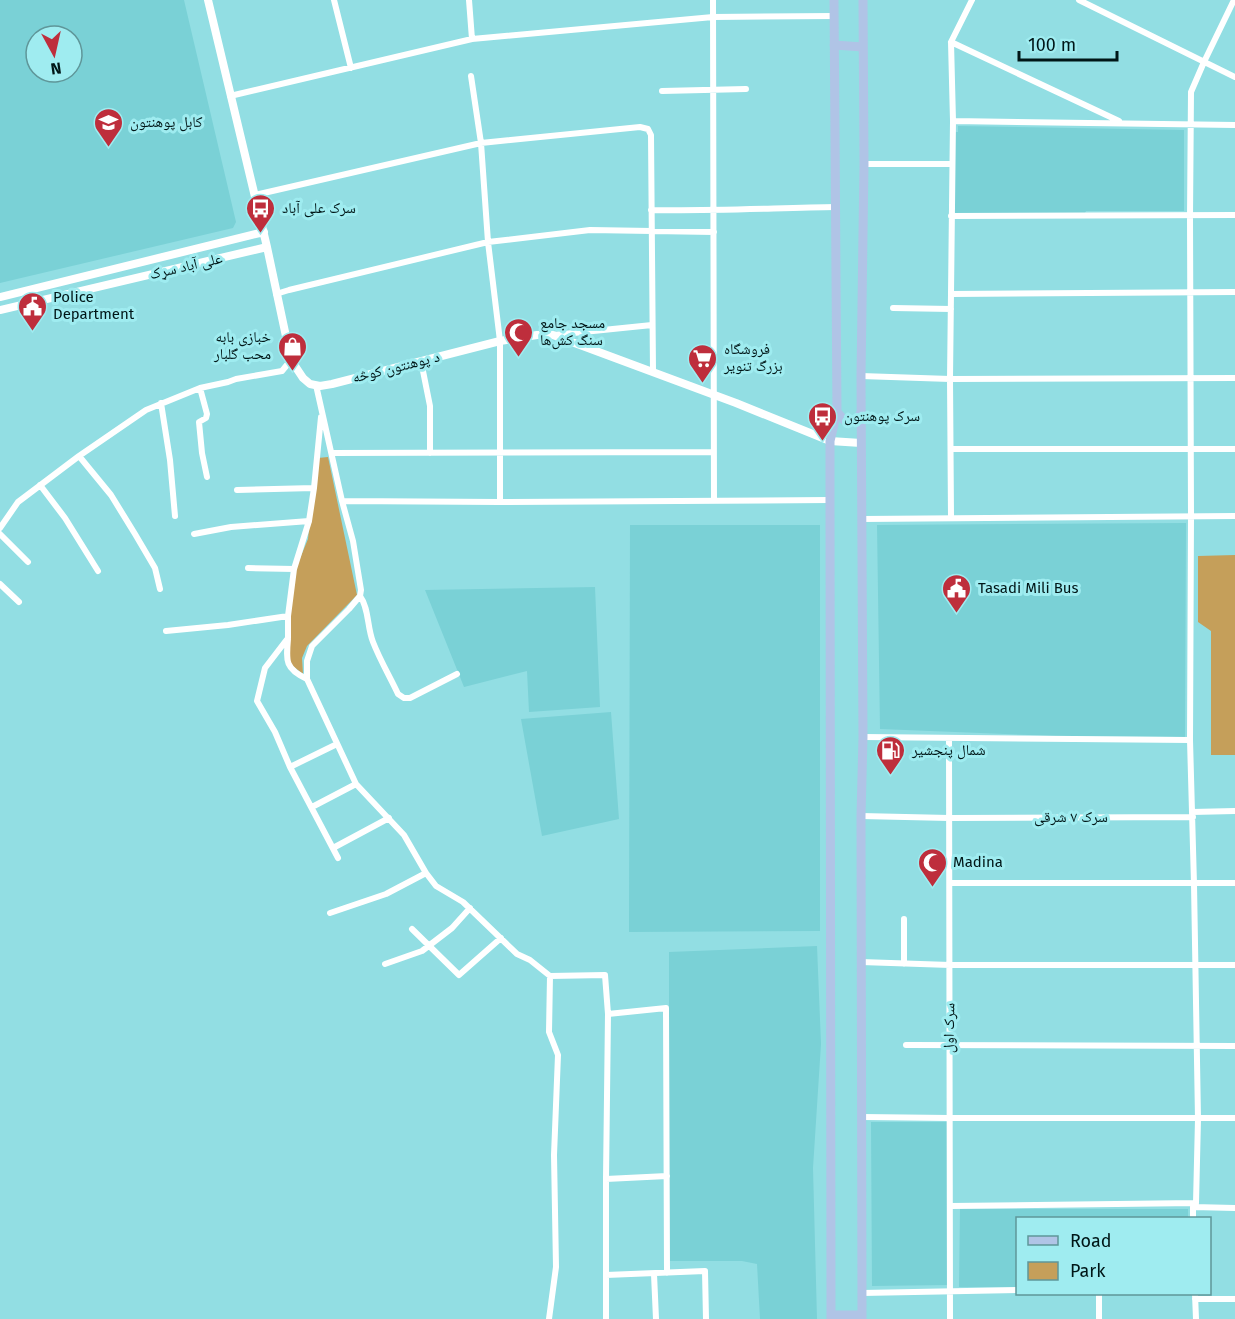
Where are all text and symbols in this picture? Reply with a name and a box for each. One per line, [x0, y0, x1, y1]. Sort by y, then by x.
north arrow [24, 24, 84, 84]
scale bar [1019, 24, 1116, 62]
text: 100 m [1028, 34, 1076, 56]
text: N [49, 58, 63, 79]
school or university icon: کابل پوهنتون [93, 106, 125, 148]
place label: کابل پوهنتون [130, 113, 202, 132]
bus stop icon: سرک علی آباد [245, 192, 277, 234]
place label: سرک علی آباد [282, 199, 356, 218]
street label: علی آباد سړک [148, 249, 225, 284]
place label: Police Department [53, 288, 135, 323]
public building icon: Police Department [16, 290, 48, 332]
place label: مسجد جامع سنگ کش‌ها [540, 314, 605, 350]
mosque icon: مسجد جامع سنگ کش‌ها [503, 316, 535, 358]
place label: خبازی بابه محب گلبار [213, 328, 271, 363]
shop icon: خبازی بابه محب گلبار [276, 330, 308, 372]
place label: فروشگاه بزرگ تنویر [723, 340, 783, 375]
supermarket icon: فروشگاه بزرگ تنویر [687, 342, 719, 384]
street label: د پوهنتون کوڅه [351, 347, 442, 387]
bus stop icon: سرک پوهنتون [807, 400, 839, 442]
place label: سرک پوهنتون [844, 407, 920, 426]
public building icon: Tasadi Mili Bus [941, 572, 973, 614]
place label: Tasadi Mili Bus [978, 579, 1079, 597]
fuel station icon: شمال پنجشیر [875, 734, 907, 776]
place label: شمال پنجشیر [911, 741, 986, 760]
street label: سرک ۷ شرقی [1034, 808, 1108, 827]
mosque icon: Madina [916, 846, 948, 888]
place label: Madina [953, 853, 1003, 871]
street label: سرک‌ اول [940, 1003, 959, 1053]
legend [1016, 1217, 1211, 1295]
text: Road [1070, 1230, 1112, 1252]
text: Park [1070, 1260, 1106, 1282]

